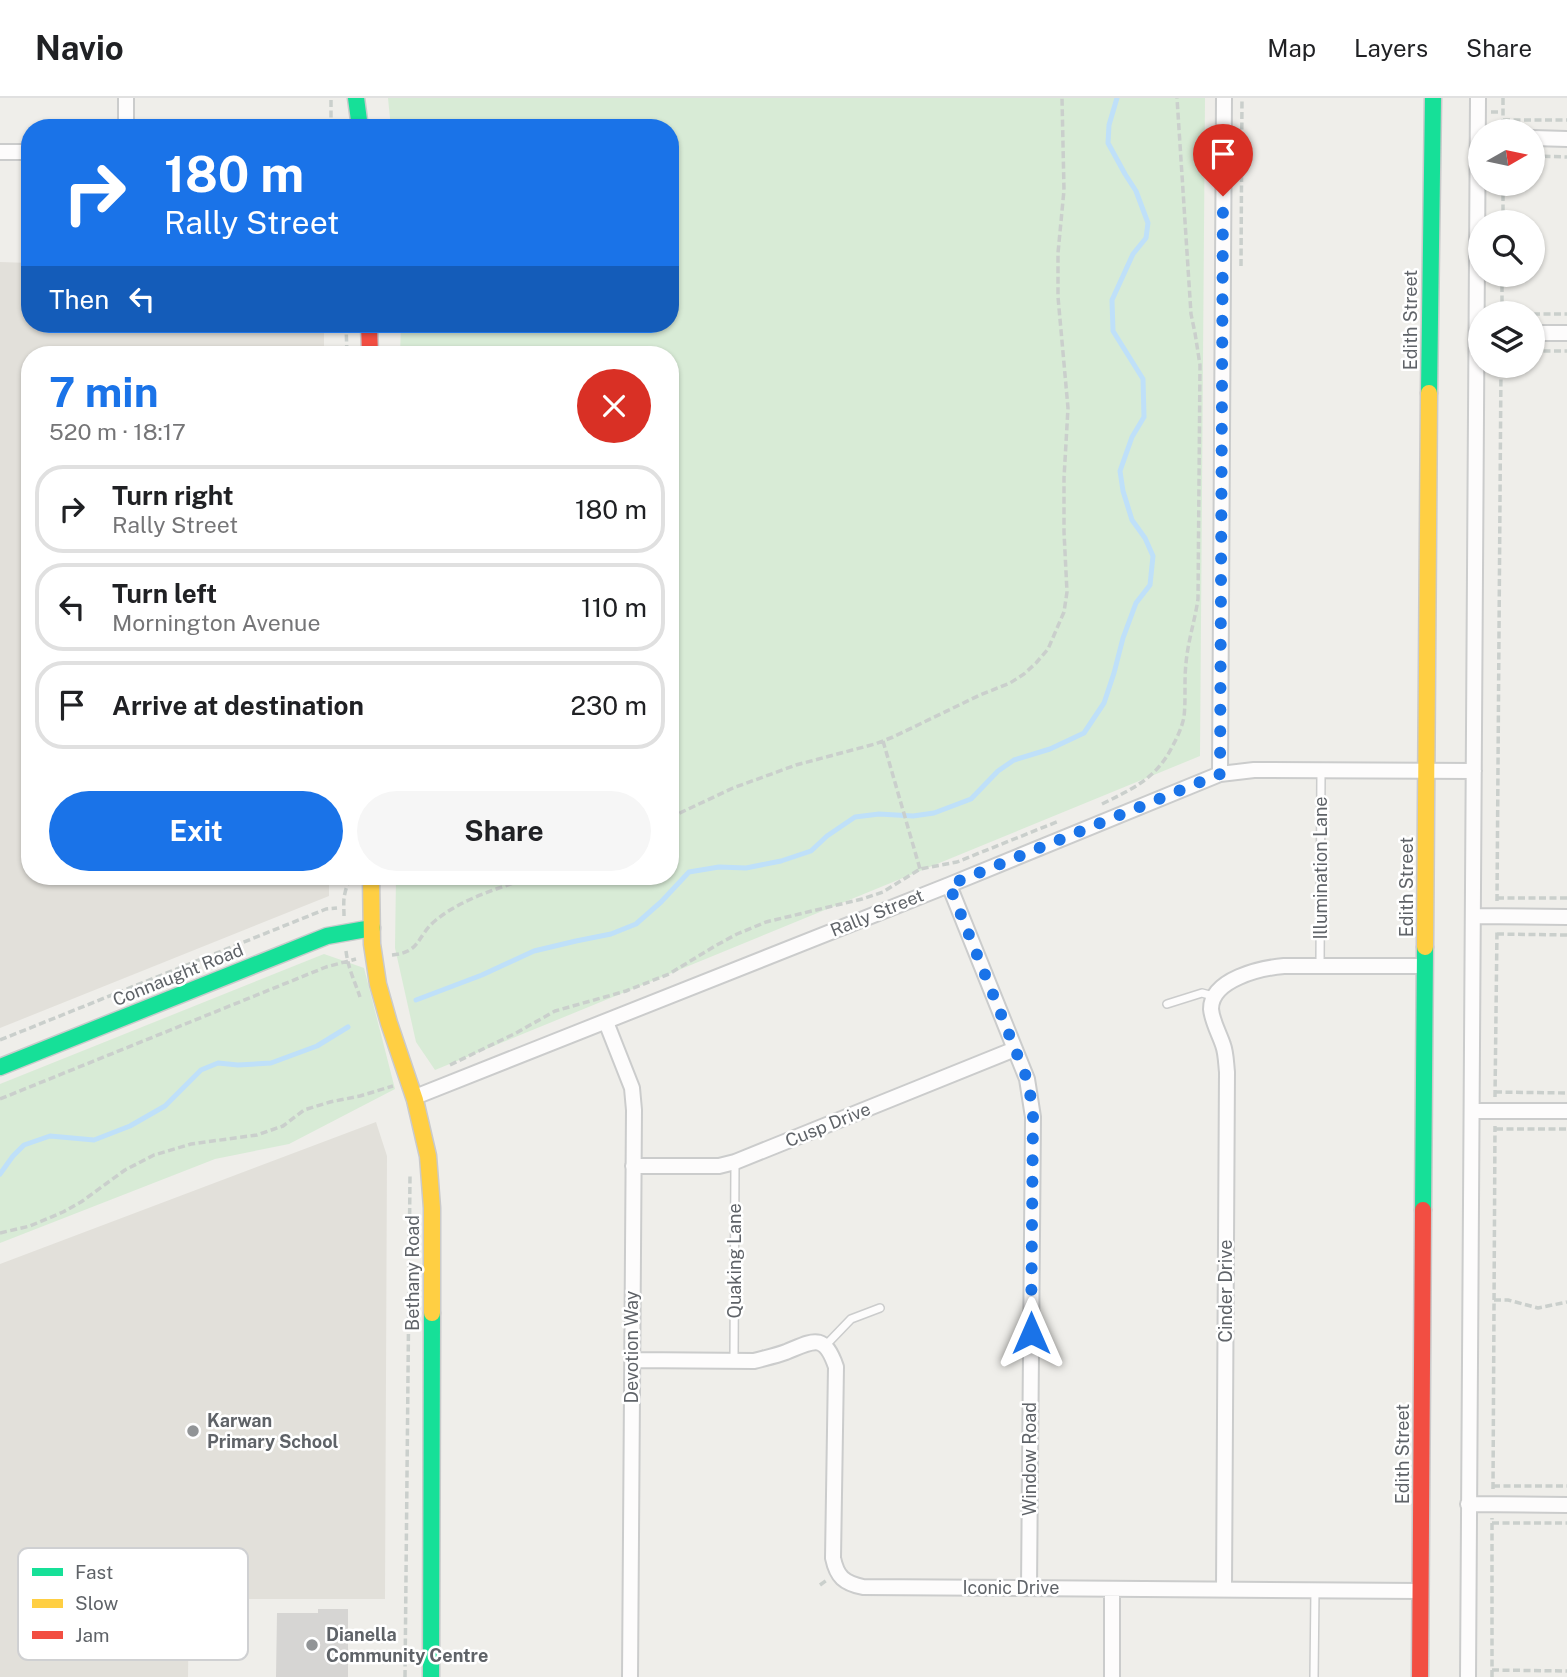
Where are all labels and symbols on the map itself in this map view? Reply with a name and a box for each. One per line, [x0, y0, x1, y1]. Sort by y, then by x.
north arrow [1468, 119, 1545, 196]
pin [1193, 124, 1253, 196]
street label: Edith Street [1400, 270, 1421, 370]
street label: Illumination Lane [1310, 796, 1331, 940]
street label: Edith Street [1396, 837, 1417, 937]
street label: Rally Street [827, 884, 927, 941]
street label: Connaught Road [110, 939, 246, 1010]
street label: Cusp Drive [782, 1098, 873, 1151]
street label: Quaking Lane [724, 1203, 745, 1319]
street label: Bethany Road [402, 1215, 423, 1331]
street label: Cinder Drive [1215, 1240, 1236, 1342]
street label: Devotion Way [621, 1290, 642, 1403]
position arrow [994, 1296, 1068, 1370]
street label: Window Road [1019, 1402, 1040, 1516]
street label: Edith Street [1392, 1404, 1413, 1504]
place label: Karwan Primary School [207, 1410, 339, 1452]
marker: Karwan Primary School [185, 1423, 201, 1439]
legend [18, 1548, 248, 1660]
text: Fast [75, 1561, 113, 1583]
street label: Iconic Drive [963, 1577, 1059, 1598]
text: Slow [75, 1592, 119, 1614]
text: Jam [75, 1624, 109, 1646]
place label: Dianella Community Centre [326, 1624, 488, 1666]
marker: Dianella Community Centre [304, 1637, 320, 1653]

